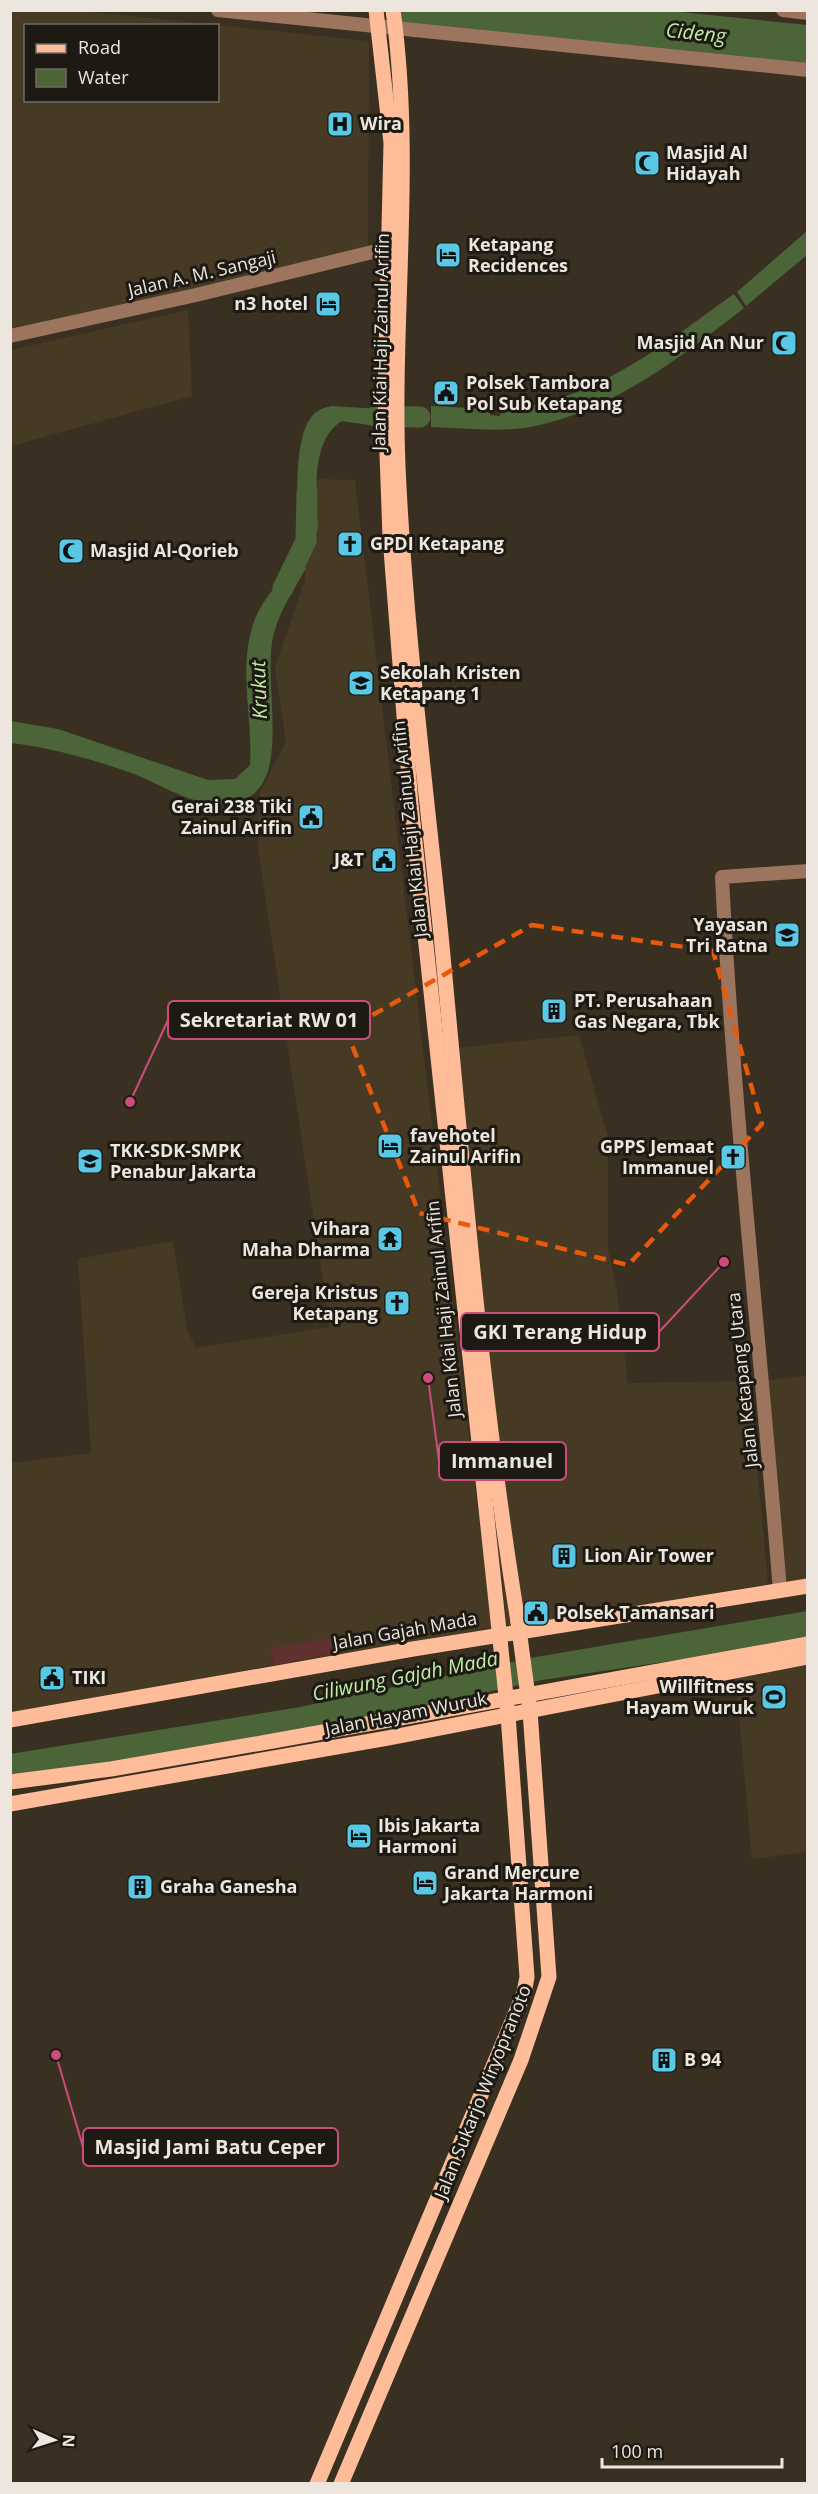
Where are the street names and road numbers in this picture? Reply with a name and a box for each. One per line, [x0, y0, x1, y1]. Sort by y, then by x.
street label: Jalan Kiai Haji Zainul Arifin [366, 233, 394, 453]
street label: Jalan A. M. Sangaji [123, 244, 278, 302]
street label: Jalan Kiai Haji Zainul Arifin [386, 719, 433, 941]
street label: Jalan Kiai Haji Zainul Arifin [420, 1199, 467, 1421]
street label: Jalan Ketapang Utara [721, 1291, 763, 1471]
street label: Jalan Gajah Mada [329, 1606, 479, 1655]
street label: Jalan Hayam Wuruk [321, 1685, 489, 1741]
street label: Jalan Sukarjo Wiryopranoto [427, 1981, 536, 2204]

